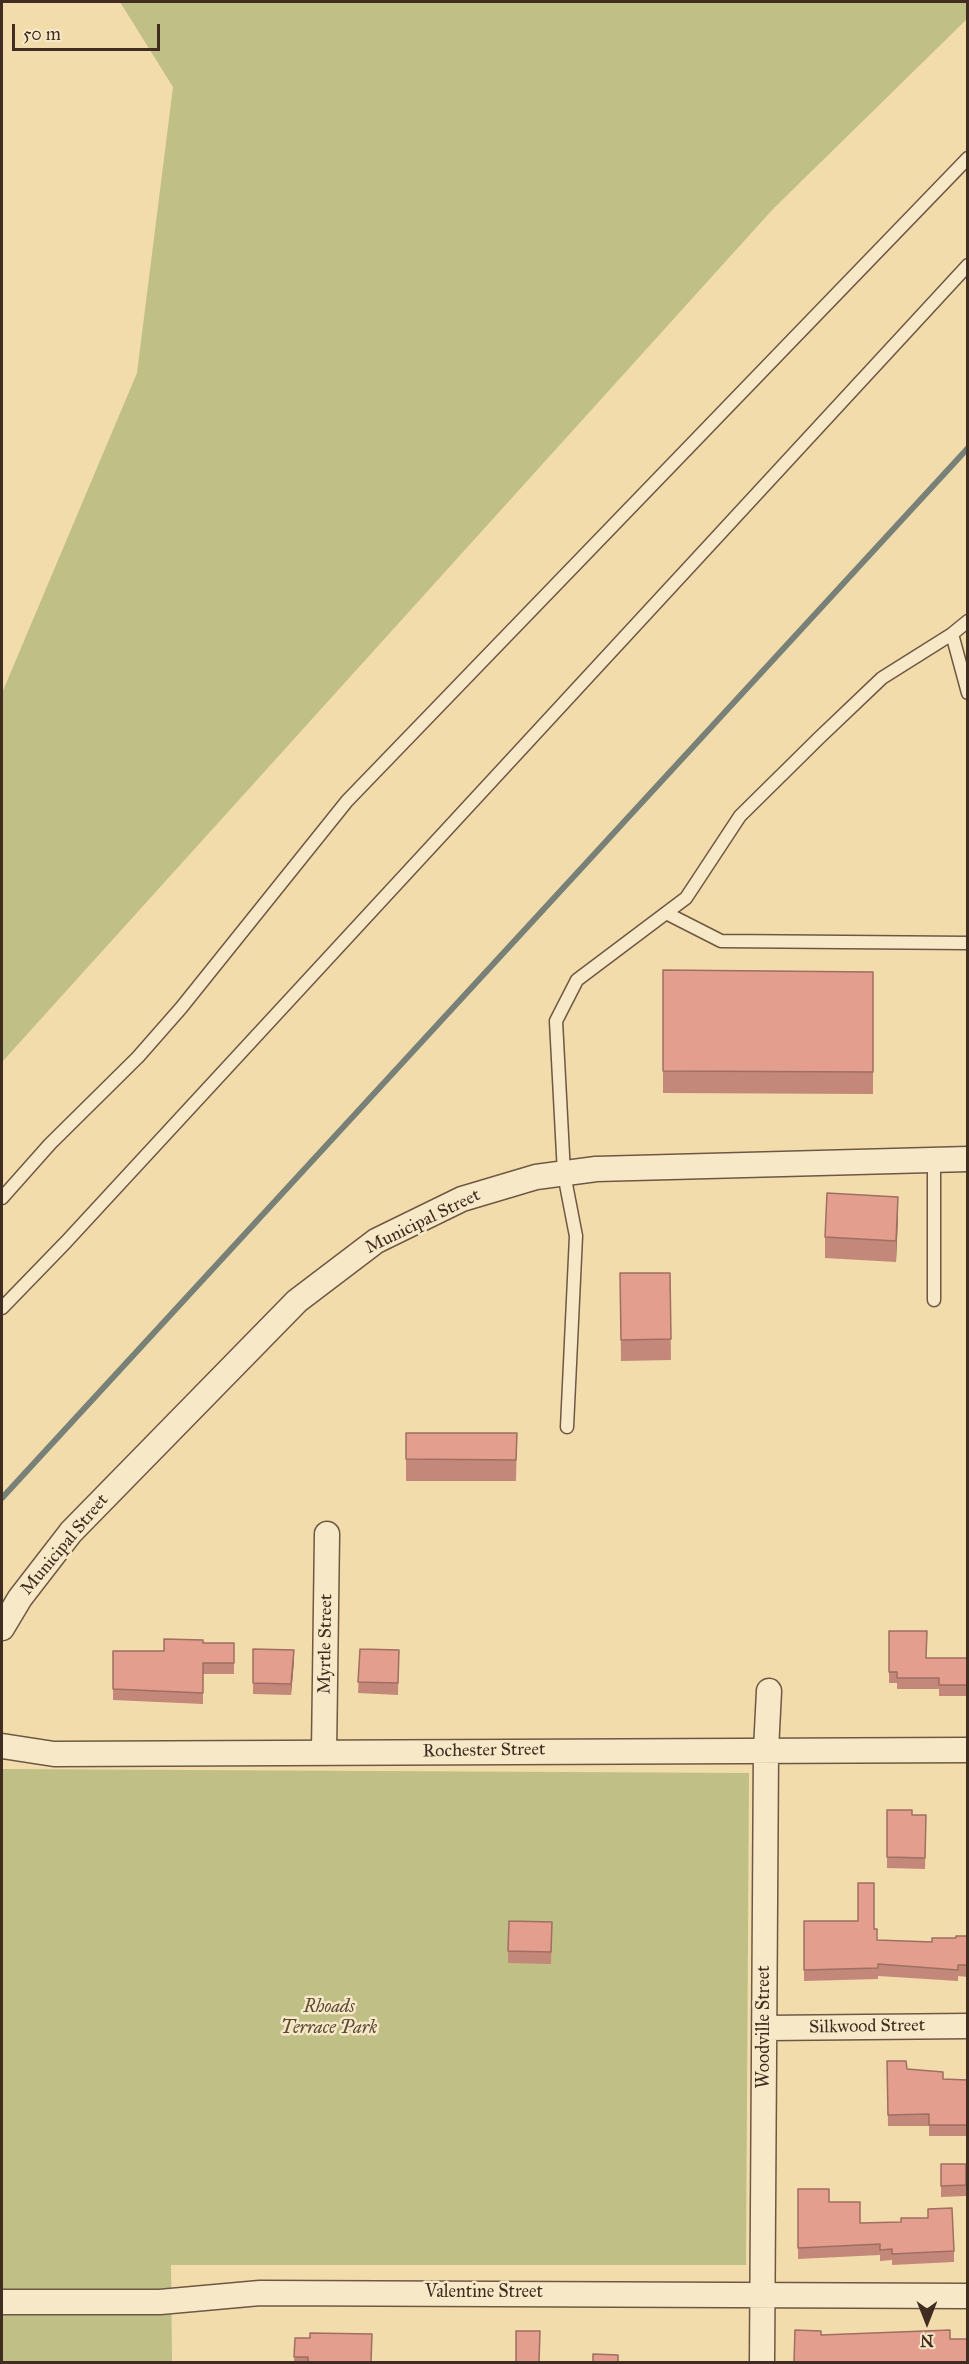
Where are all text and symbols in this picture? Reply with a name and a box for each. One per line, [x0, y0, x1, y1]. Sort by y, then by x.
scale bar [15, 12, 164, 50]
text: 50 m [23, 23, 61, 45]
street label: Municipal Street [362, 1185, 484, 1259]
street label: Municipal Street [16, 1490, 114, 1600]
street label: Myrtle Street [314, 1594, 338, 1694]
street label: Rochester Street [423, 1739, 545, 1763]
street label: Woodville Street [754, 1965, 776, 2089]
park label: Rhoads Terrace Park [281, 1997, 377, 2040]
street label: Silkwood Street [809, 2015, 925, 2039]
street label: Valentine Street [425, 2282, 543, 2304]
north arrow [897, 2292, 957, 2352]
text: N [920, 2331, 934, 2350]

